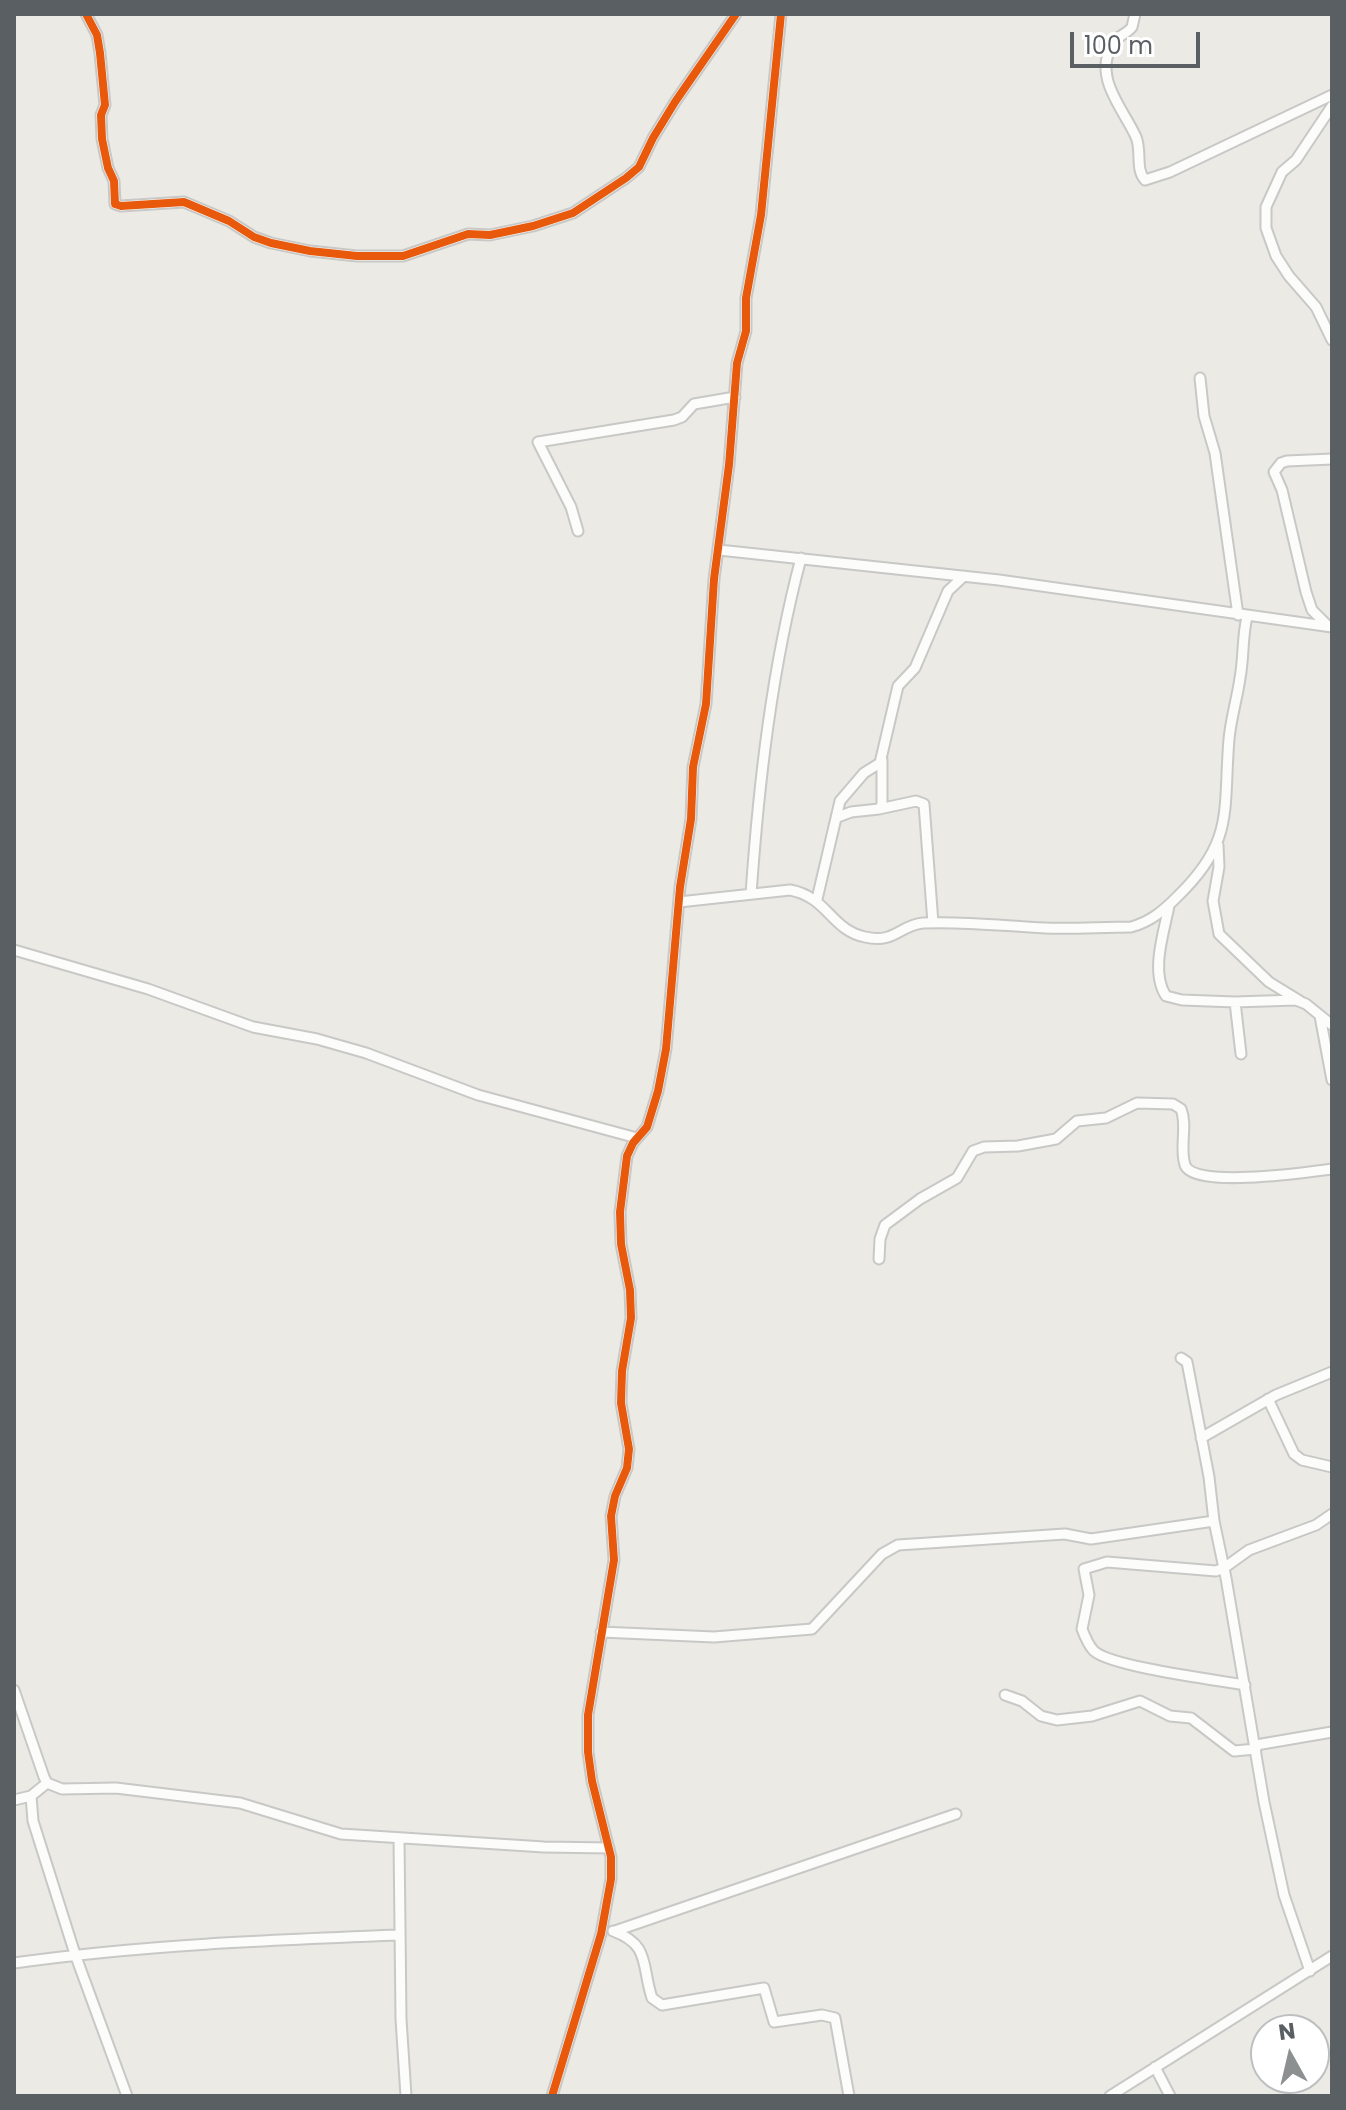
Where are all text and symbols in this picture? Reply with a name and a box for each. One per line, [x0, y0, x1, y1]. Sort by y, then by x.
scale bar [1074, 16, 1204, 66]
text: 100 m [1084, 29, 1153, 62]
north arrow [1250, 2014, 1330, 2094]
text: N [1277, 2015, 1297, 2048]

